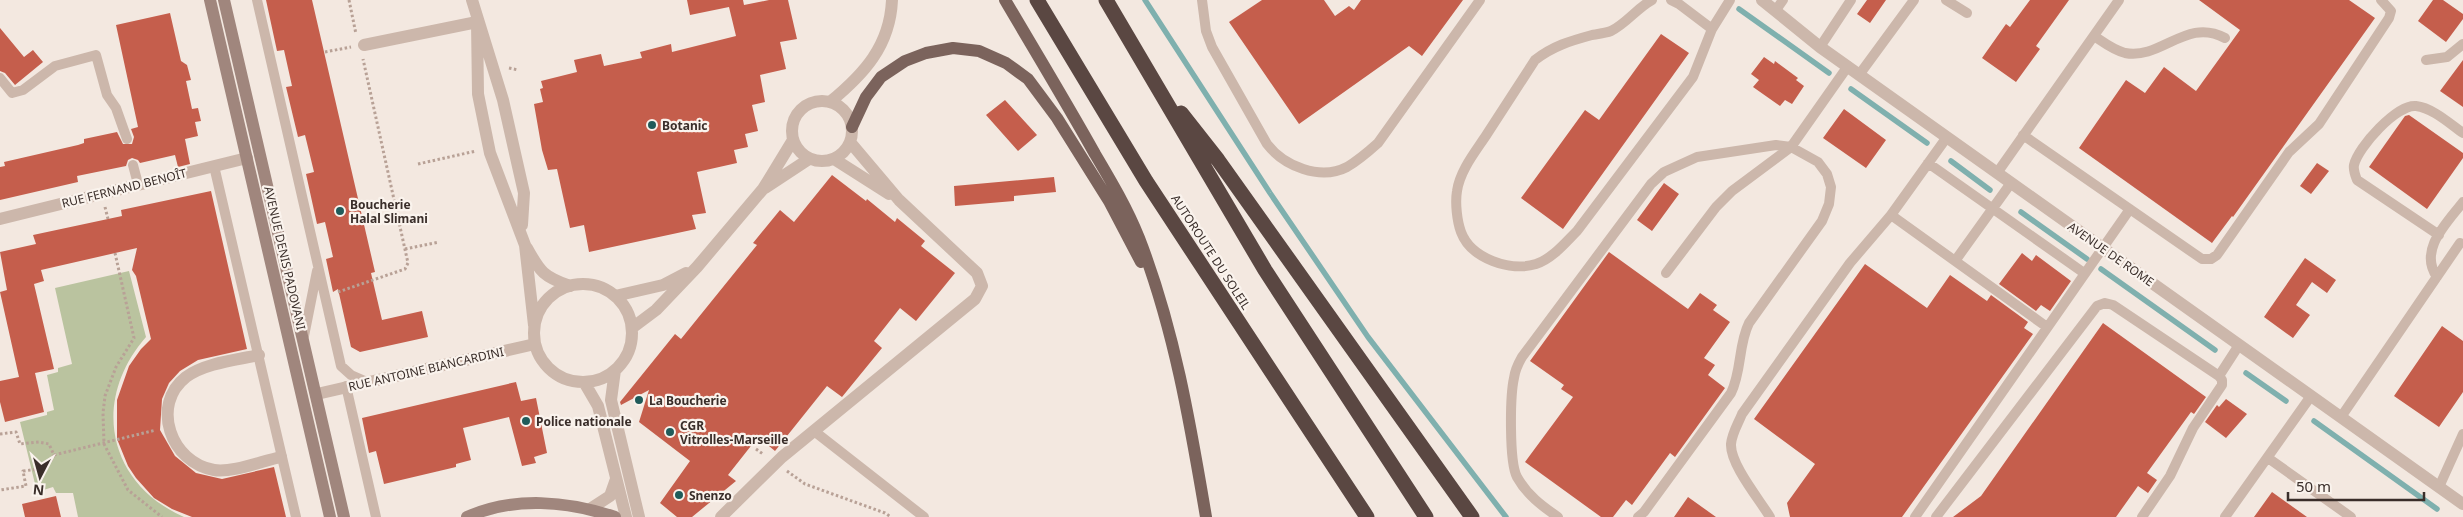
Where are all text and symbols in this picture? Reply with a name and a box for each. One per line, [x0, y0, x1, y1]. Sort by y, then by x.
place label: Botanic [662, 117, 707, 134]
marker: Botanic [646, 119, 658, 131]
street label: RUE FERNAND BENOÎT [60, 164, 188, 212]
street label: AVENUE DENIS PADOVANI [260, 184, 310, 332]
street label: AUTOROUTE DU SOLEIL [1167, 191, 1255, 313]
place label: Boucherie Halal Slimani [350, 196, 428, 227]
marker: Boucherie Halal Slimani [334, 205, 346, 217]
street label: AVENUE DE ROME [2064, 218, 2158, 290]
street label: RUE ANTOINE BIANCARDINI [347, 343, 505, 395]
place label: La Boucherie [649, 392, 727, 409]
marker: La Boucherie [633, 394, 645, 406]
place label: Police nationale [536, 413, 632, 430]
marker: Police nationale [520, 415, 532, 427]
place label: CGR Vitrolles-Marseille [680, 417, 788, 448]
marker: CGR Vitrolles-Marseille [664, 426, 676, 438]
north arrow [15, 452, 65, 502]
scale bar [2288, 470, 2424, 502]
text: 50 m [2296, 476, 2331, 496]
text: N [32, 480, 45, 500]
place label: Snenzo [689, 487, 732, 504]
marker: Snenzo [673, 489, 685, 501]

